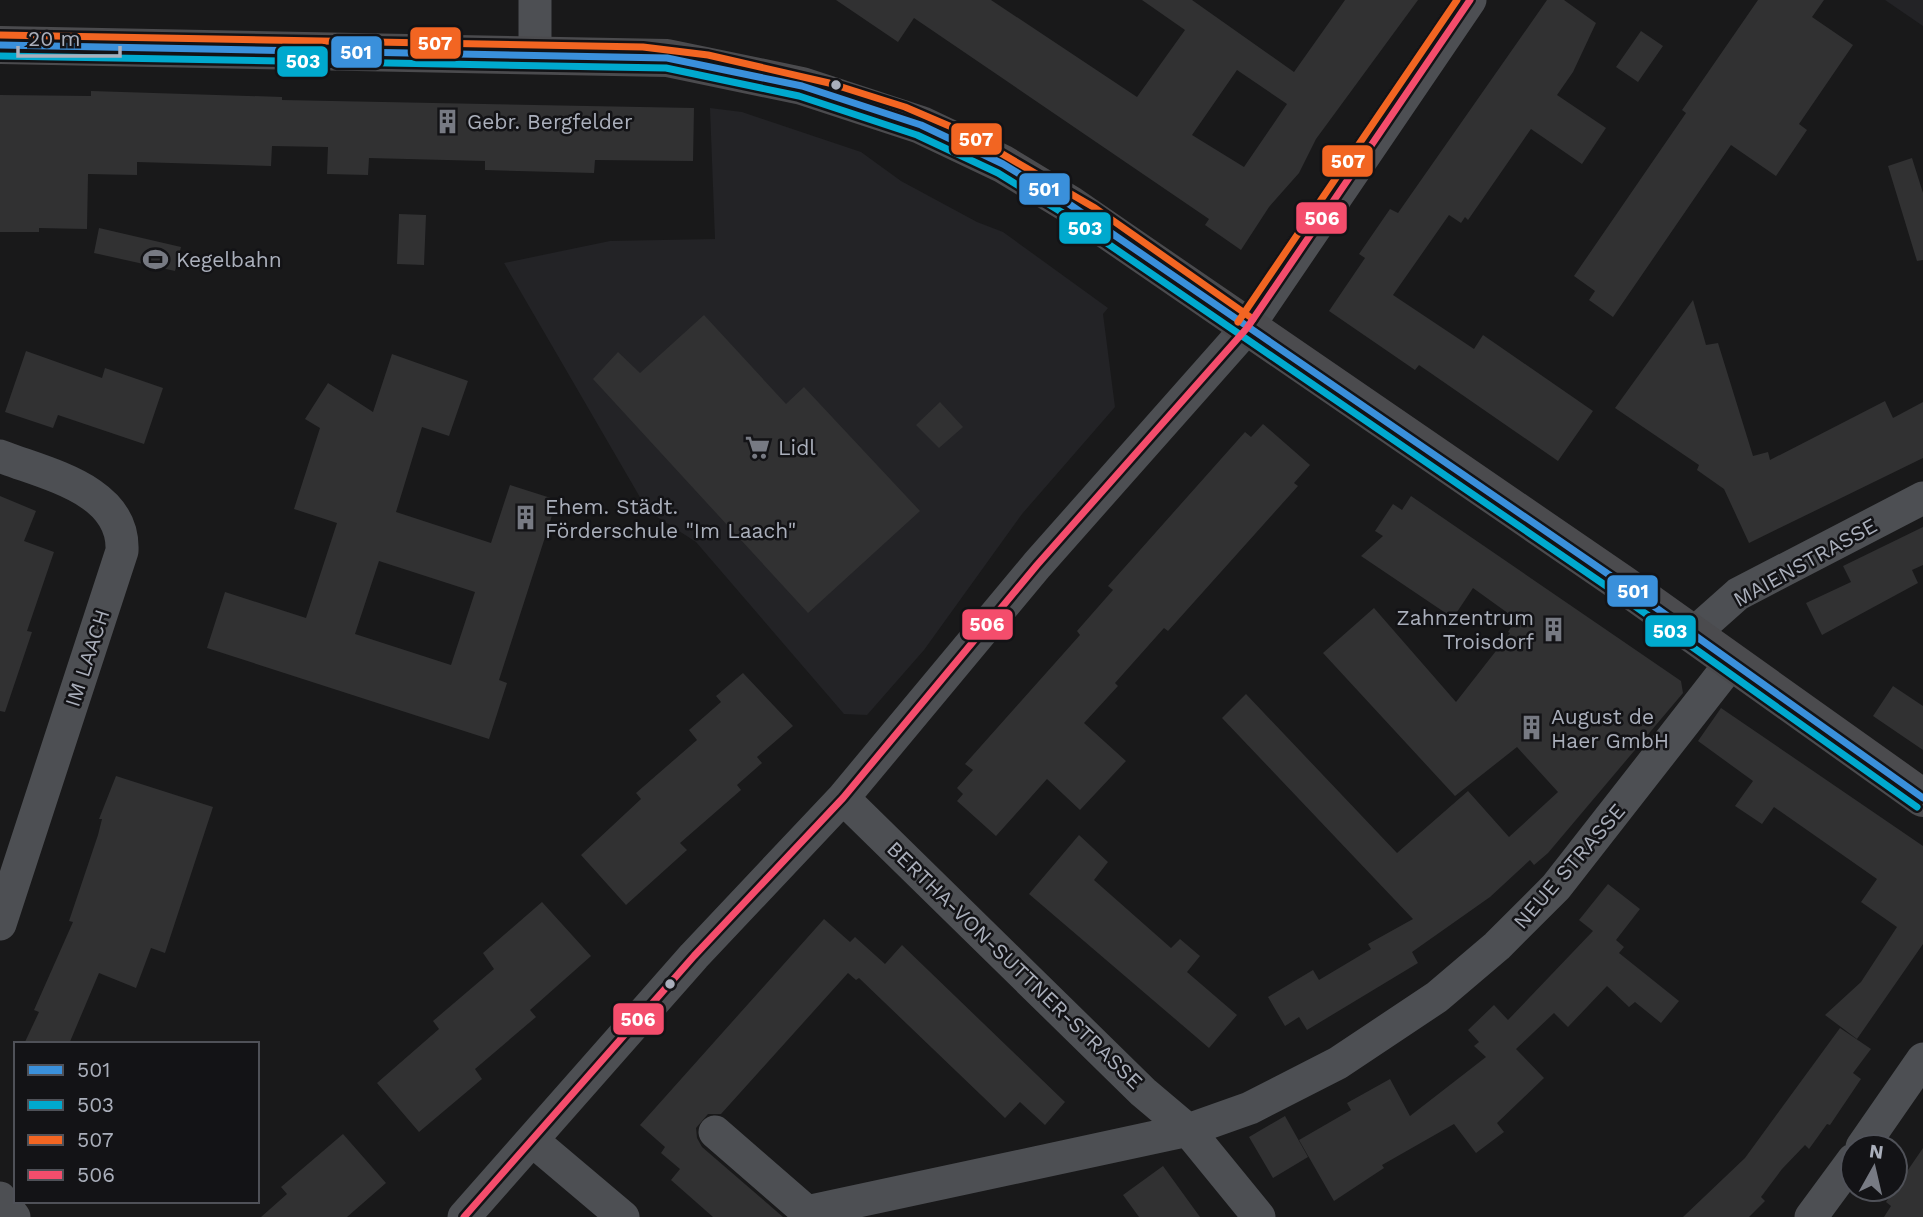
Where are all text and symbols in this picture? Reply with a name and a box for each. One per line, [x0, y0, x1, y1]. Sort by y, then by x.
scale bar [18, 14, 119, 58]
text: 20 m [28, 26, 80, 51]
line badge: 507 [409, 26, 462, 60]
text: 507 [418, 32, 452, 55]
line badge: 501 [330, 35, 383, 69]
text: 501 [340, 41, 372, 64]
line badge: 503 [276, 45, 329, 78]
text: 503 [286, 50, 320, 73]
unlabelled marker [829, 78, 843, 92]
building icon: Gebr. Bergfelder [433, 107, 461, 135]
place label: Gebr. Bergfelder [467, 109, 633, 134]
line badge: 507 [950, 122, 1003, 156]
text: 507 [959, 128, 993, 151]
line badge: 507 [1321, 144, 1374, 178]
text: 507 [1331, 150, 1365, 173]
line badge: 501 [1018, 172, 1071, 206]
text: 501 [1028, 178, 1060, 201]
line badge: 506 [1295, 201, 1348, 235]
text: 506 [1304, 207, 1340, 230]
line badge: 503 [1058, 211, 1112, 245]
text: 503 [1068, 217, 1102, 240]
sports icon: Kegelbahn [142, 245, 170, 273]
place label: Kegelbahn [176, 247, 282, 272]
supermarket icon: Lidl [744, 433, 772, 461]
place label: Lidl [778, 435, 816, 460]
place label: Ehem. Städt. Förderschule "Im Laach" [545, 494, 796, 543]
building icon: Ehem. Städt. Förderschule "Im Laach" [511, 504, 539, 532]
street label: MAIENSTRASSE [1729, 512, 1881, 612]
line badge: 501 [1606, 574, 1659, 608]
text: 501 [1617, 580, 1649, 603]
place label: Zahnzentrum Troisdorf [1397, 605, 1534, 654]
street label: IM LAACH [60, 606, 114, 710]
line badge: 506 [961, 608, 1014, 641]
text: 506 [969, 613, 1005, 636]
line badge: 503 [1644, 614, 1697, 648]
building icon: Zahnzentrum Troisdorf [1540, 615, 1568, 643]
text: 503 [1653, 620, 1687, 643]
place label: August de Haer GmbH [1551, 704, 1669, 753]
building icon: August de Haer GmbH [1517, 714, 1545, 742]
street label: NEUE STRASSE [1508, 798, 1630, 934]
street label: BERTHA-VON-SUTTNER-STRASSE [882, 836, 1148, 1094]
unlabelled marker [663, 977, 677, 991]
line badge: 506 [612, 1002, 665, 1036]
text: 506 [620, 1008, 656, 1031]
legend [14, 1042, 259, 1203]
text: 501 [77, 1057, 110, 1082]
text: 503 [77, 1092, 114, 1117]
text: 507 [77, 1127, 114, 1152]
north arrow [1839, 1133, 1909, 1203]
text: N [1868, 1139, 1885, 1164]
text: 506 [77, 1162, 115, 1187]

